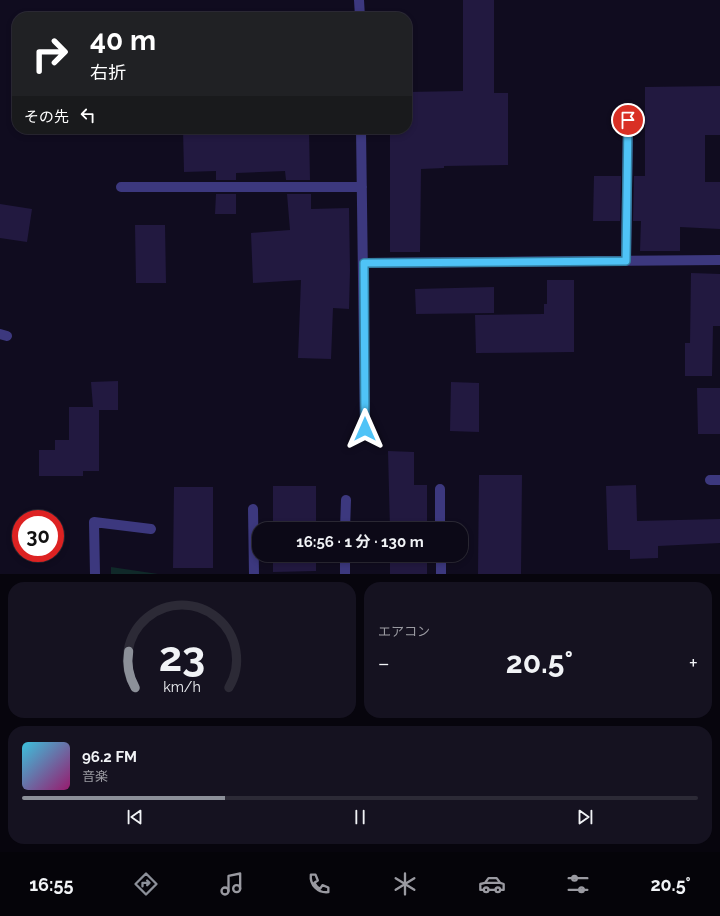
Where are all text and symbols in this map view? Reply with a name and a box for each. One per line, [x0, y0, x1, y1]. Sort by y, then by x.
text: 40 m [90, 24, 156, 57]
icon: right [24, 28, 76, 80]
text: 右折 [90, 62, 126, 83]
pin [611, 103, 645, 137]
icon: left [77, 104, 99, 126]
text: その先 [24, 108, 69, 126]
icon: arrive [617, 109, 639, 131]
position arrow [344, 408, 386, 450]
speed limit sign: 30 [12, 510, 64, 562]
text: 16:56 · 1 分 · 130 m [296, 533, 424, 551]
text: エアコン [378, 624, 430, 639]
text: 23 [159, 632, 205, 681]
text: 20.5° [506, 645, 573, 680]
text: − [378, 650, 390, 676]
text: + [689, 650, 698, 676]
text: km/h [163, 679, 201, 695]
text: 96.2 FM [82, 748, 137, 766]
text: 音楽 [82, 769, 108, 784]
icon: previous [124, 806, 146, 828]
icon: pause [349, 806, 371, 828]
icon: next [574, 806, 596, 828]
icon: directions [132, 870, 160, 898]
icon: music [218, 870, 246, 898]
icon: phone [305, 870, 333, 898]
icon: climate [391, 870, 419, 898]
icon: car [478, 870, 506, 898]
icon: filters [564, 870, 592, 898]
text: 16:55 [29, 874, 73, 895]
text: 20.5° [650, 874, 691, 895]

